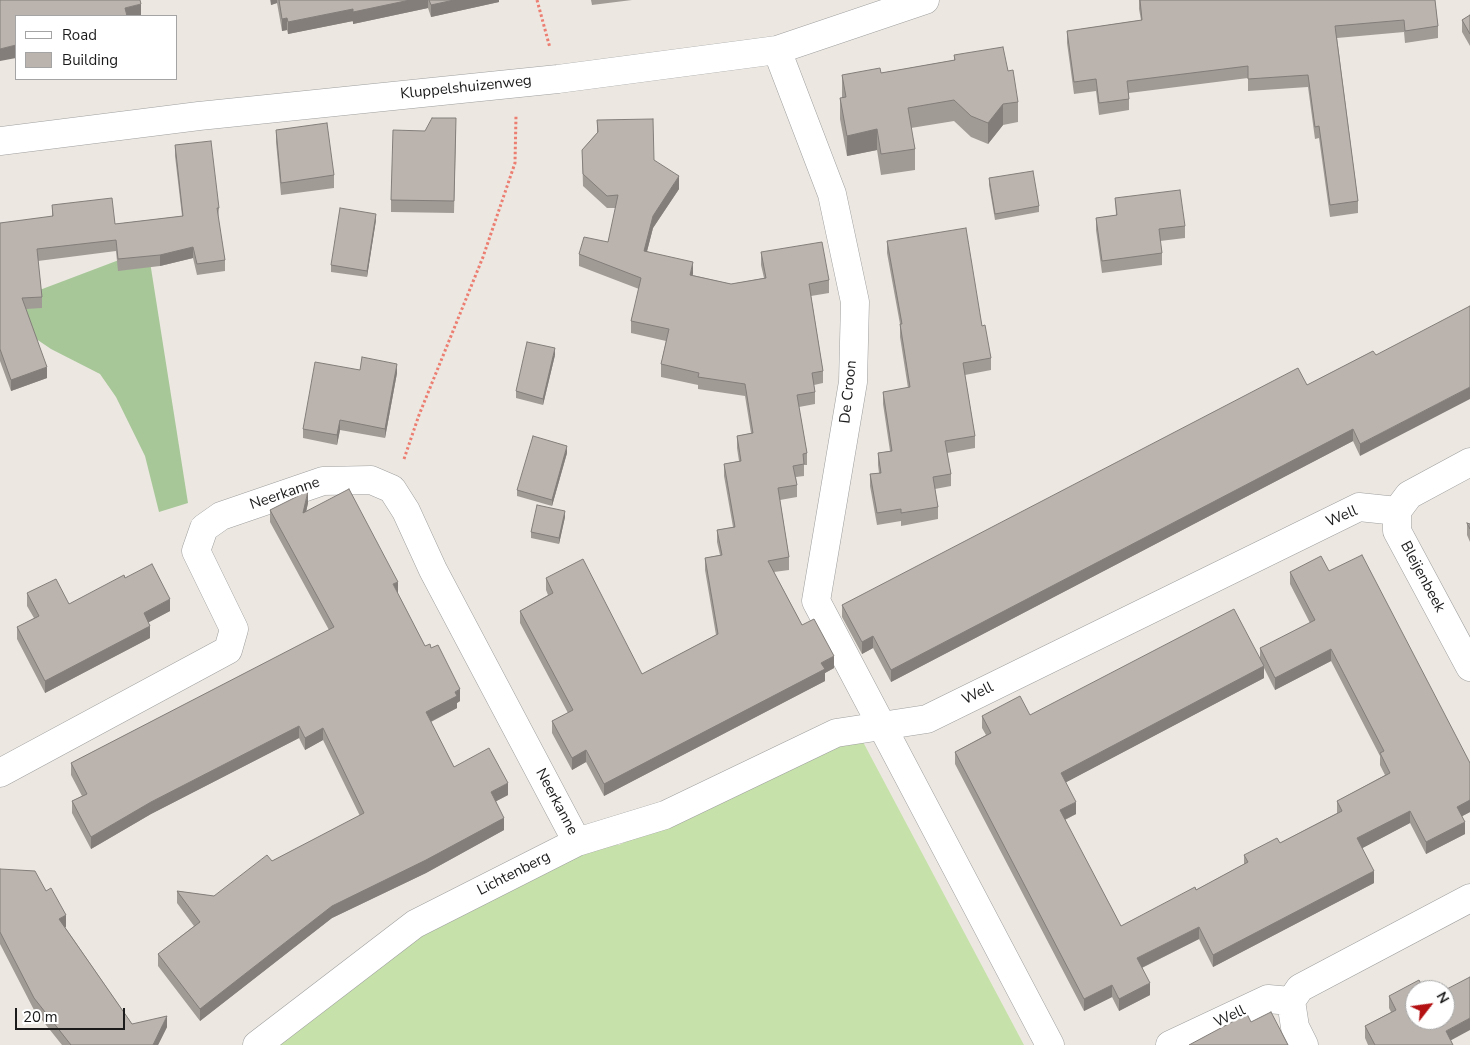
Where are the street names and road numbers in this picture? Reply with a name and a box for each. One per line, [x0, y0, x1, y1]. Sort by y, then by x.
street label: Kluppelshuizenweg [399, 72, 533, 104]
street label: De Croon [837, 359, 861, 425]
street label: Neerkanne [248, 474, 322, 514]
street label: Well [1324, 502, 1360, 532]
street label: Bleijenbeek [1396, 538, 1448, 616]
street label: Well [959, 679, 997, 709]
street label: Neerkanne [531, 766, 581, 838]
street label: Lichtenberg [474, 848, 554, 900]
street label: Well [1211, 1002, 1249, 1032]

